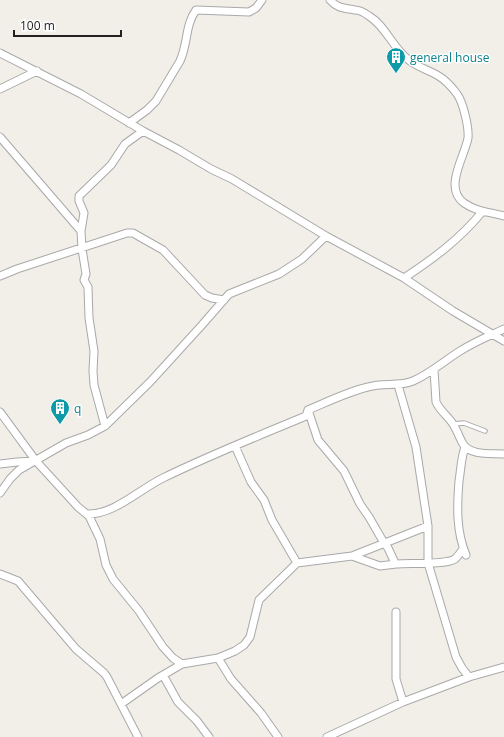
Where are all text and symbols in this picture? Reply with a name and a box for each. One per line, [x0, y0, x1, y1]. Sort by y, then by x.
scale bar [14, 12, 121, 38]
text: 100 m [20, 17, 55, 34]
building icon: general house [385, 46, 407, 74]
place label: general house [410, 49, 490, 66]
building icon: q [49, 397, 71, 425]
place label: q [74, 400, 81, 417]

